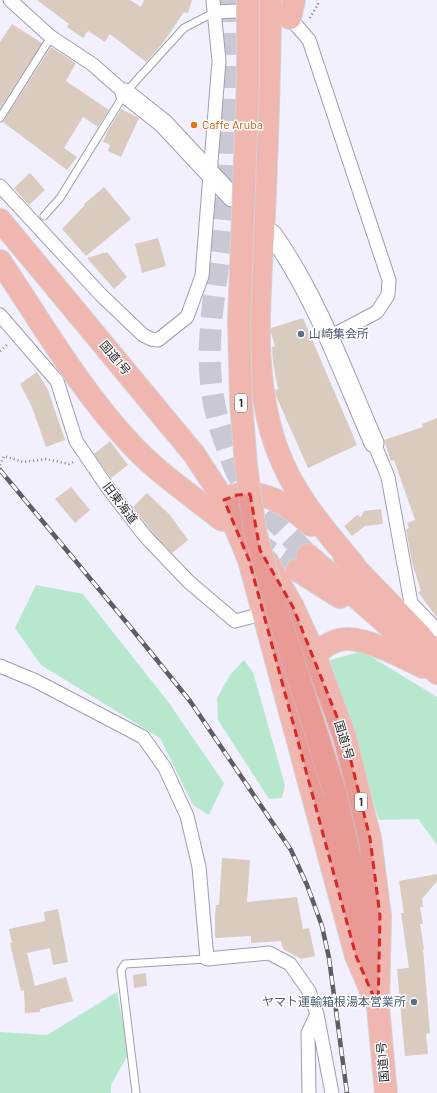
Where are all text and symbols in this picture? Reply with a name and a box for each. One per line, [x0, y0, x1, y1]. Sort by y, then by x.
place label: Caffe Aruba [202, 117, 263, 131]
marker: Caffe Aruba [189, 120, 199, 130]
place label: 山崎集会所 [309, 326, 369, 340]
marker: 山崎集会所 [296, 329, 306, 339]
street label: 国道1号 [97, 337, 134, 377]
road number: 1 [235, 394, 247, 412]
street label: 旧東海道 [101, 479, 141, 526]
street label: 国道1号 [332, 718, 358, 761]
road number: 1 [355, 793, 367, 811]
place label: ヤマト運輸箱根湯本営業所 [262, 994, 406, 1008]
marker: ヤマト運輸箱根湯本営業所 [409, 997, 419, 1007]
street label: 国道1号 [373, 1041, 391, 1083]

